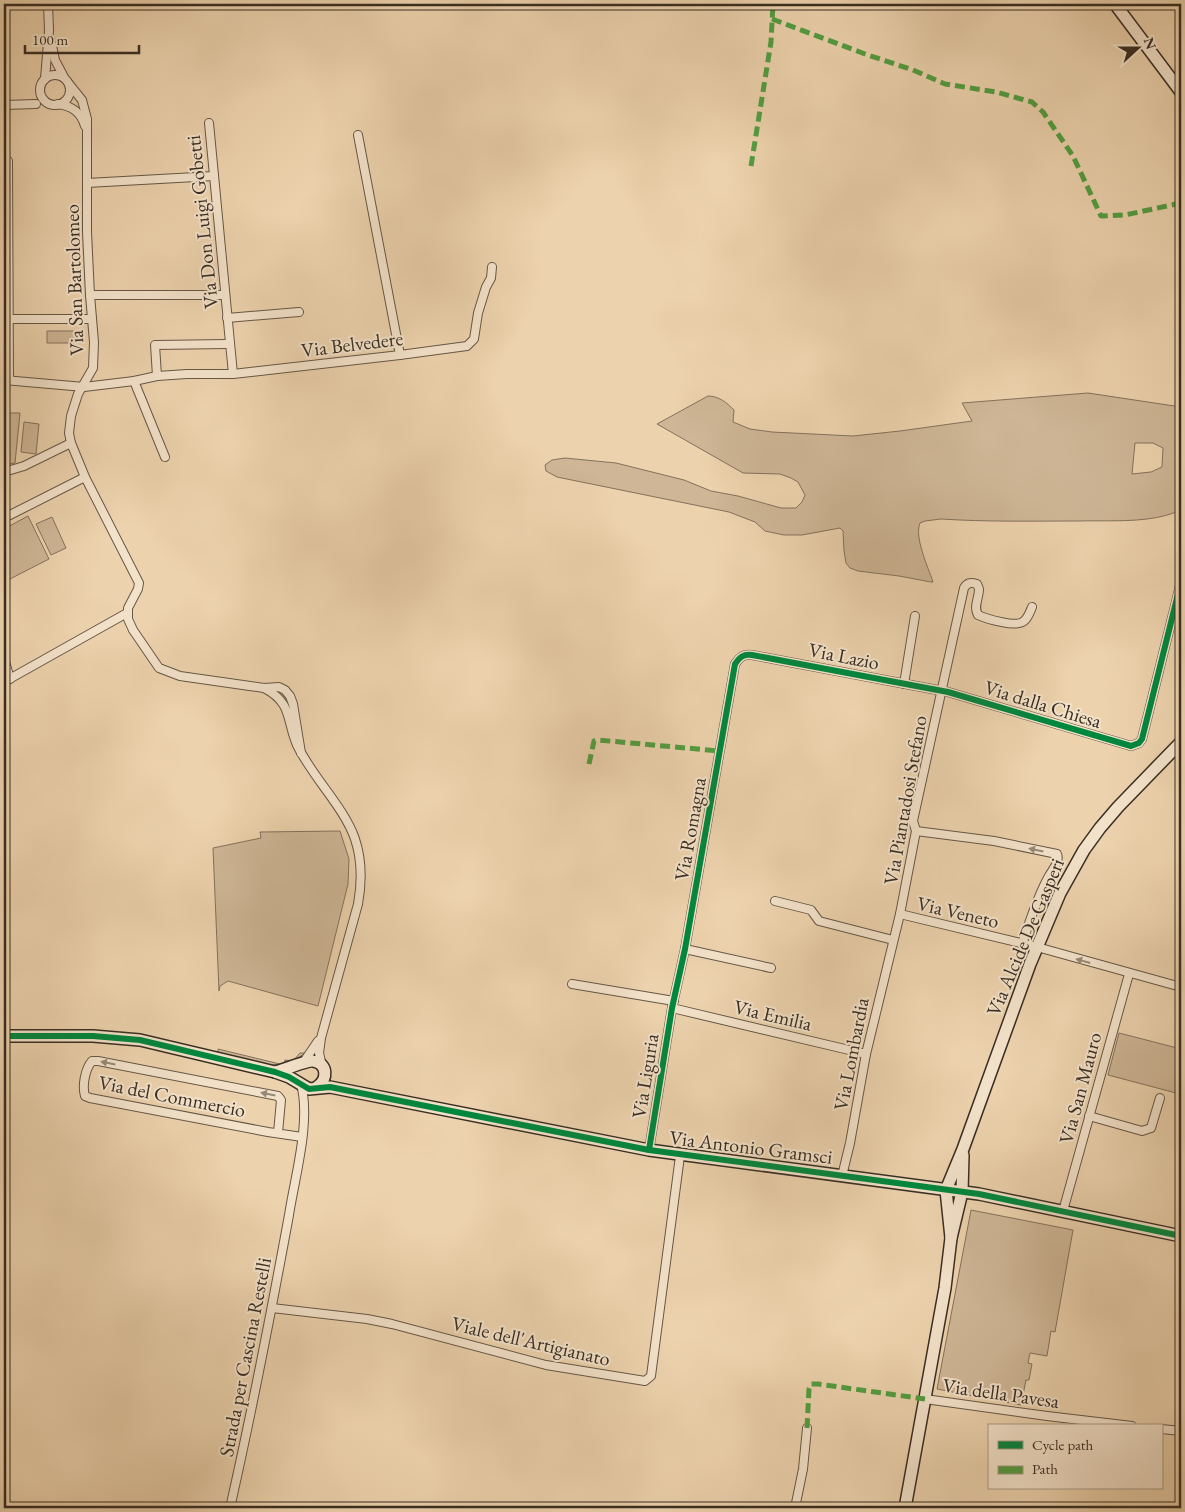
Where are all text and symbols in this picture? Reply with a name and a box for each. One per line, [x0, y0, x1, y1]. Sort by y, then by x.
scale bar [25, 22, 139, 54]
north arrow [1112, 22, 1162, 72]
text: 100 m [32, 30, 69, 49]
text: N [1140, 35, 1161, 52]
street label: Via Don Luigi Gobetti [180, 134, 224, 310]
street label: Via San Bartolomeo [58, 204, 90, 356]
street label: Via Belvedere [300, 325, 405, 363]
street label: Via Lazio [806, 636, 882, 676]
street label: Via dalla Chiesa [981, 674, 1105, 734]
street label: Via Piantadosi Stefano [877, 713, 933, 887]
street label: Via Romagna [668, 775, 712, 883]
one-way arrow [1028, 845, 1044, 853]
street label: Via Alcide De Gasperi [980, 854, 1070, 1020]
street label: Via Veneto [914, 890, 1002, 934]
one-way arrow [1075, 956, 1090, 964]
street label: Via Emilia [731, 993, 815, 1037]
street label: Via Lombardia [827, 995, 875, 1113]
street label: Via San Mauro [1053, 1029, 1107, 1147]
street label: Via Liguria [625, 1032, 665, 1120]
one-way arrow [101, 1059, 116, 1067]
street label: Via del Commercio [96, 1069, 248, 1123]
one-way arrow [260, 1090, 275, 1098]
street label: Via Antonio Gramsci [668, 1124, 834, 1170]
street label: Strada per Cascina Restelli [213, 1255, 277, 1459]
street label: Viale dell'Artigianato [449, 1310, 613, 1372]
street label: Via della Pavesa [941, 1372, 1061, 1414]
legend [988, 1424, 1162, 1490]
text: Cycle path [1032, 1435, 1094, 1454]
text: Path [1032, 1459, 1058, 1478]

